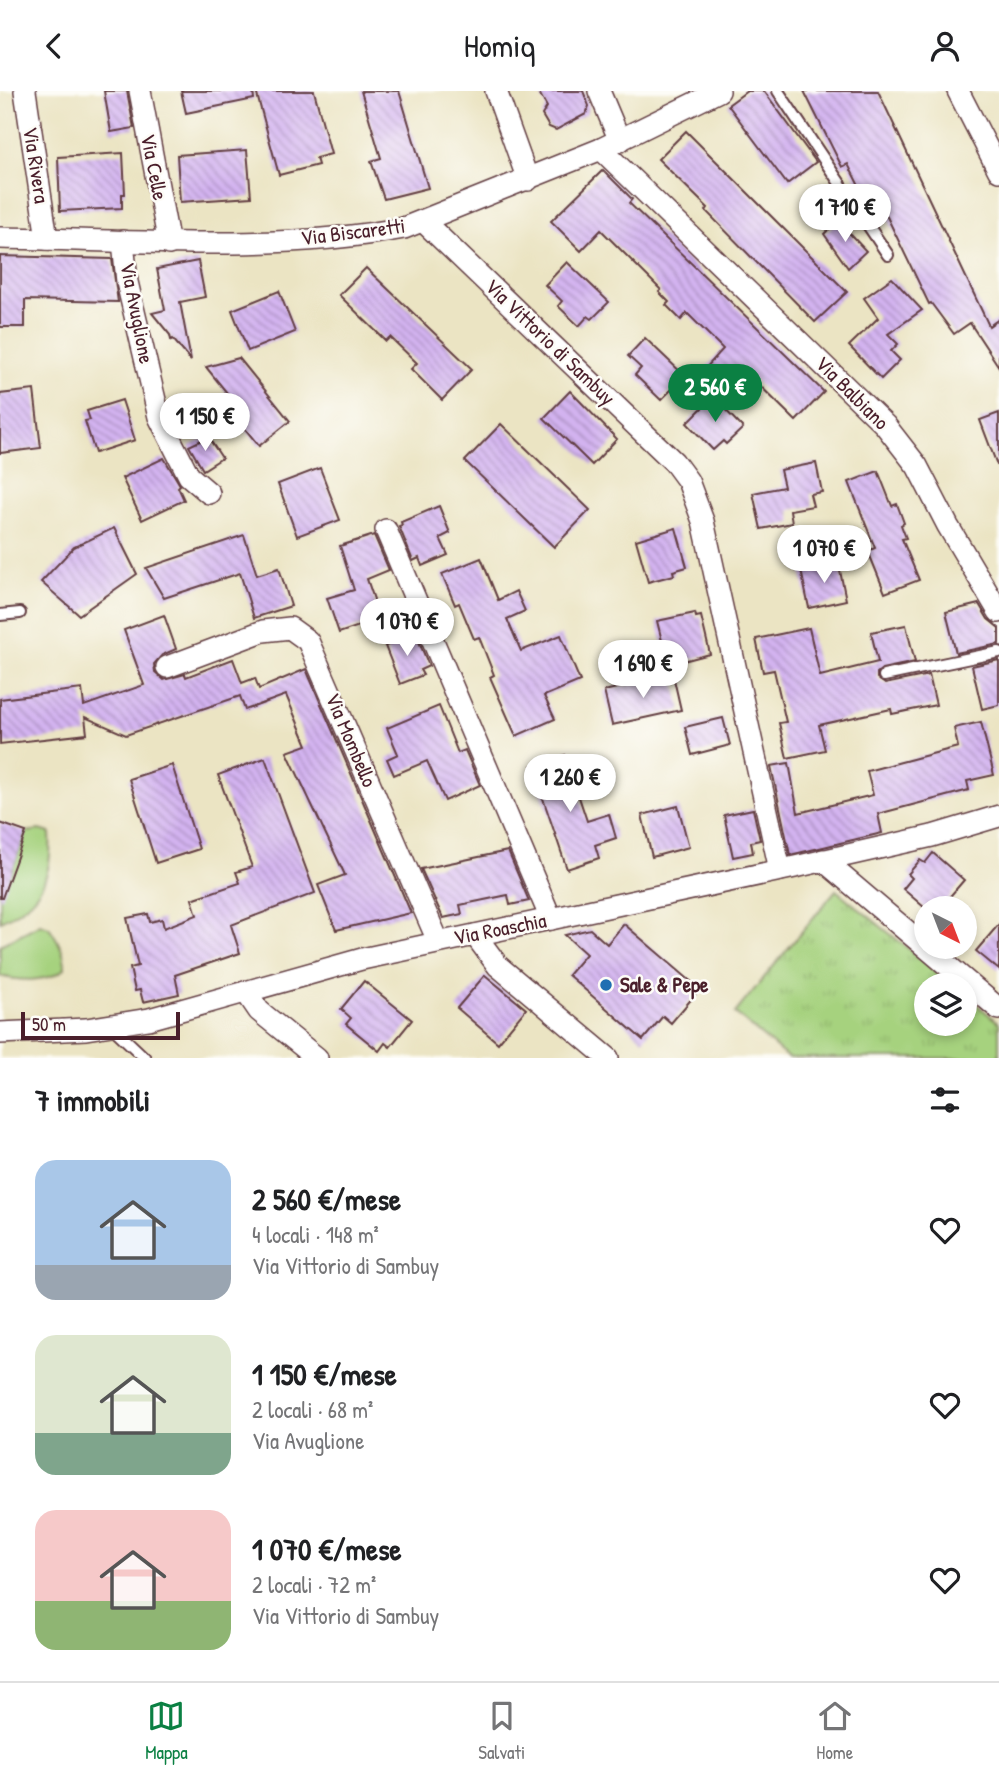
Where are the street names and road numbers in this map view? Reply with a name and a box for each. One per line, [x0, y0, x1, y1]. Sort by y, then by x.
street label: Via Rivera [16, 125, 57, 205]
street label: Via Celle [134, 131, 175, 202]
street label: Via Biscaretti [299, 211, 407, 252]
street label: Via Avuglione [113, 260, 162, 366]
street label: Via Vittorio di Sambuy [479, 272, 622, 411]
street label: Via Balbiano [809, 349, 896, 436]
street label: Via Mombello [319, 688, 384, 791]
street label: Via Roaschia [451, 905, 549, 952]

